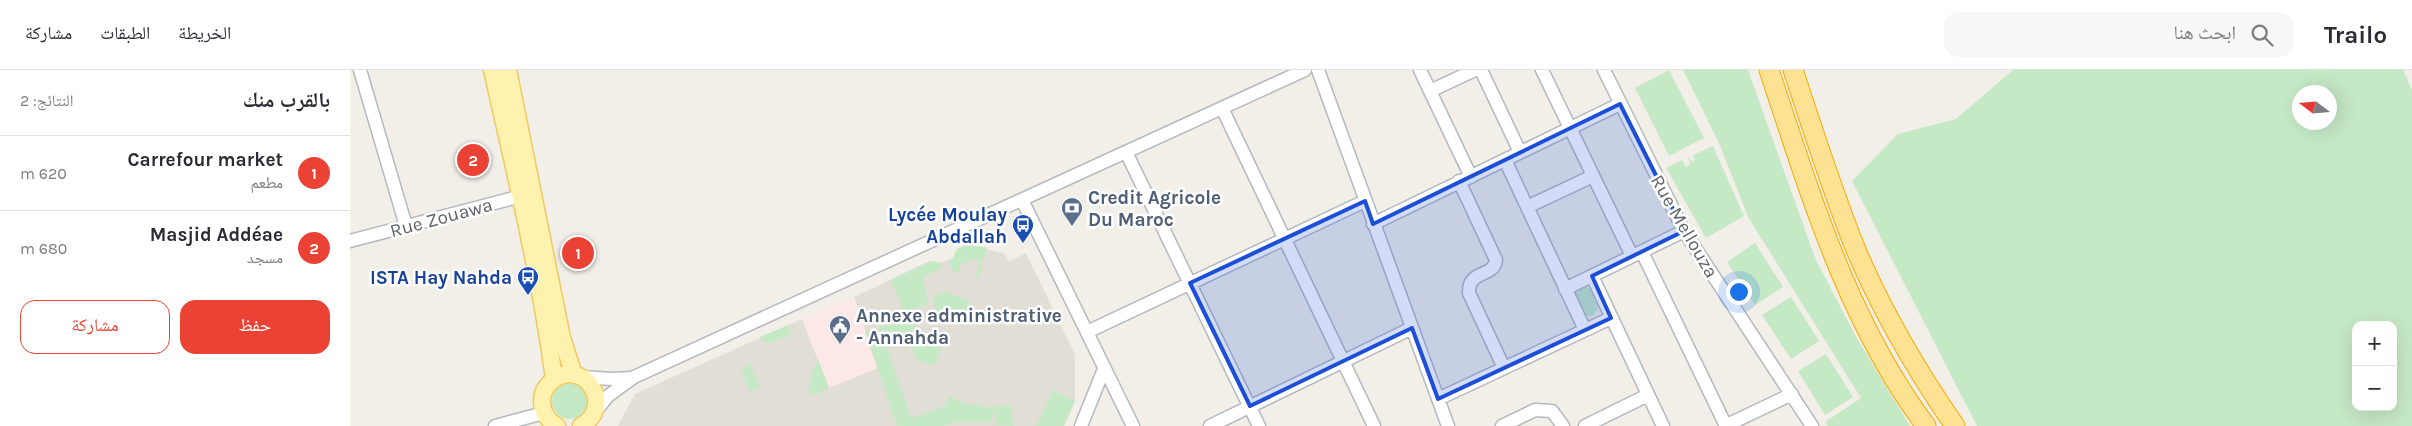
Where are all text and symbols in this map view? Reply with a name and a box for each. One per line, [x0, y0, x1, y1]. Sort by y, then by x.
search box [1944, 12, 2294, 57]
icon: search [2248, 21, 2276, 49]
text: Trailo [2324, 21, 2387, 49]
text: مشاركة [25, 22, 72, 44]
text: الطبقات [100, 22, 150, 44]
text: الخريطة [178, 22, 231, 44]
text: ابحث هنا [2174, 22, 2236, 44]
north arrow [2292, 85, 2337, 130]
text: بالقرب منك [243, 88, 330, 112]
text: النتائج: 2 [20, 91, 74, 110]
pin: 2 [457, 141, 489, 179]
text: Carrefour market [128, 149, 283, 171]
text: 620 m [20, 164, 67, 183]
text: 1 [311, 164, 317, 183]
street label: Rue Mellouza [1646, 171, 1722, 282]
text: مطعم [251, 173, 283, 192]
place label: Credit Agricole Du Maroc [1088, 187, 1221, 231]
street label: Rue Zouawa [388, 194, 495, 242]
bank icon: Credit Agricole Du Maroc [1060, 196, 1084, 227]
place label: Lycée Moulay Abdallah [888, 204, 1007, 248]
bus stop icon: Lycée Moulay Abdallah [1011, 213, 1035, 244]
text: Masjid Addéae [150, 224, 283, 246]
pin: 1 [562, 234, 594, 272]
text: 680 m [20, 239, 67, 258]
text: 2 [309, 239, 319, 258]
text: مسجد [247, 248, 283, 267]
bus stop icon: ISTA Hay Nahda [516, 265, 540, 296]
place label: ISTA Hay Nahda [370, 267, 512, 289]
your location [1726, 279, 1752, 305]
button: مشاركة [20, 300, 170, 354]
button: حفظ [180, 300, 330, 354]
place label: Annexe administrative - Annahda [856, 305, 1062, 349]
public building icon: Annexe administrative - Annahda [828, 314, 852, 345]
map controls [2352, 321, 2397, 411]
button: + [2352, 321, 2397, 366]
button: − [2352, 366, 2397, 411]

